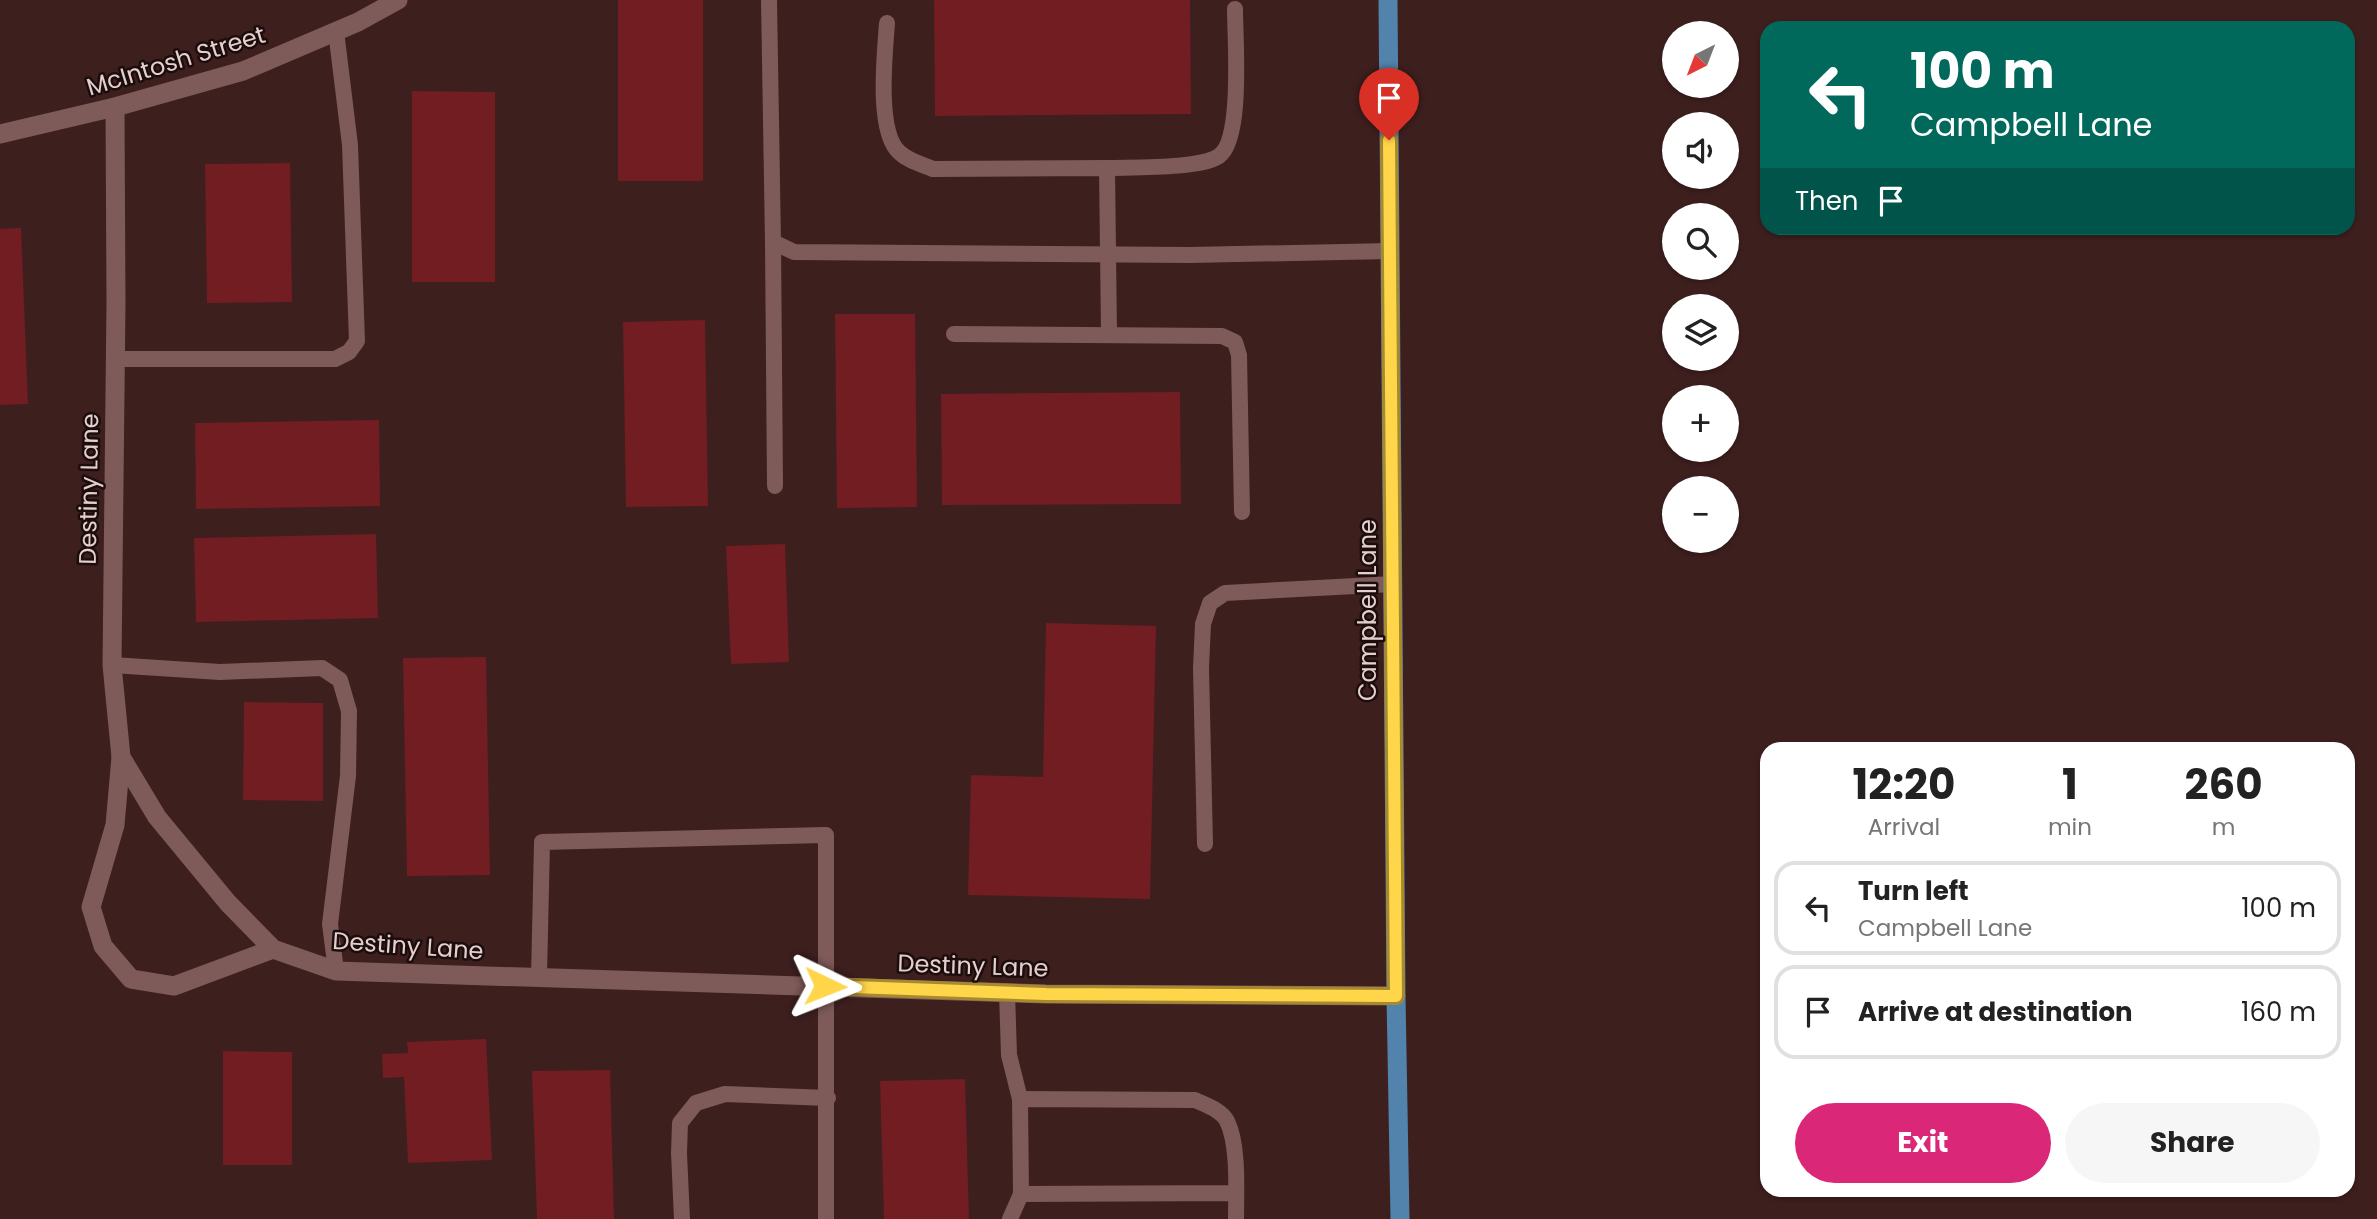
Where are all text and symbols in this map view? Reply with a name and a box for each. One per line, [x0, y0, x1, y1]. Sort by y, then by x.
street label: McIntosh Street [82, 18, 269, 103]
north arrow [1662, 21, 1740, 98]
map controls [1662, 21, 1739, 553]
text: 100 m [1910, 37, 2055, 105]
icon: left [1795, 49, 1886, 140]
pin [1359, 68, 1419, 140]
icon: arrive [1370, 79, 1408, 117]
text: Campbell Lane [1910, 102, 2152, 147]
button: sound [1662, 112, 1739, 189]
icon: arrive [1872, 182, 1910, 220]
text: Then [1795, 183, 1858, 219]
button: search [1662, 203, 1739, 280]
button: layers [1662, 294, 1739, 371]
button: + [1662, 385, 1739, 462]
street label: Destiny Lane [71, 413, 106, 565]
button: − [1662, 476, 1739, 553]
street label: Campbell Lane [1351, 519, 1384, 701]
text: 12:20 [1852, 755, 1956, 814]
text: 1 [2062, 755, 2078, 814]
text: 260 [2184, 755, 2263, 814]
text: Arrival [1868, 811, 1940, 843]
text: min [2048, 811, 2092, 843]
text: m [2212, 811, 2235, 843]
text: Turn left [1858, 873, 1969, 909]
icon: left [1799, 889, 1837, 927]
text: 100 m [2241, 890, 2316, 926]
text: Campbell Lane [1858, 912, 2032, 944]
street label: Destiny Lane [331, 924, 485, 967]
street label: Destiny Lane [897, 946, 1049, 985]
position arrow [788, 949, 862, 1023]
icon: arrive [1799, 993, 1837, 1031]
text: Arrive at destination [1858, 994, 2133, 1030]
text: 160 m [2241, 994, 2316, 1030]
button: Exit [1795, 1103, 2051, 1183]
button: Share [2065, 1103, 2320, 1183]

